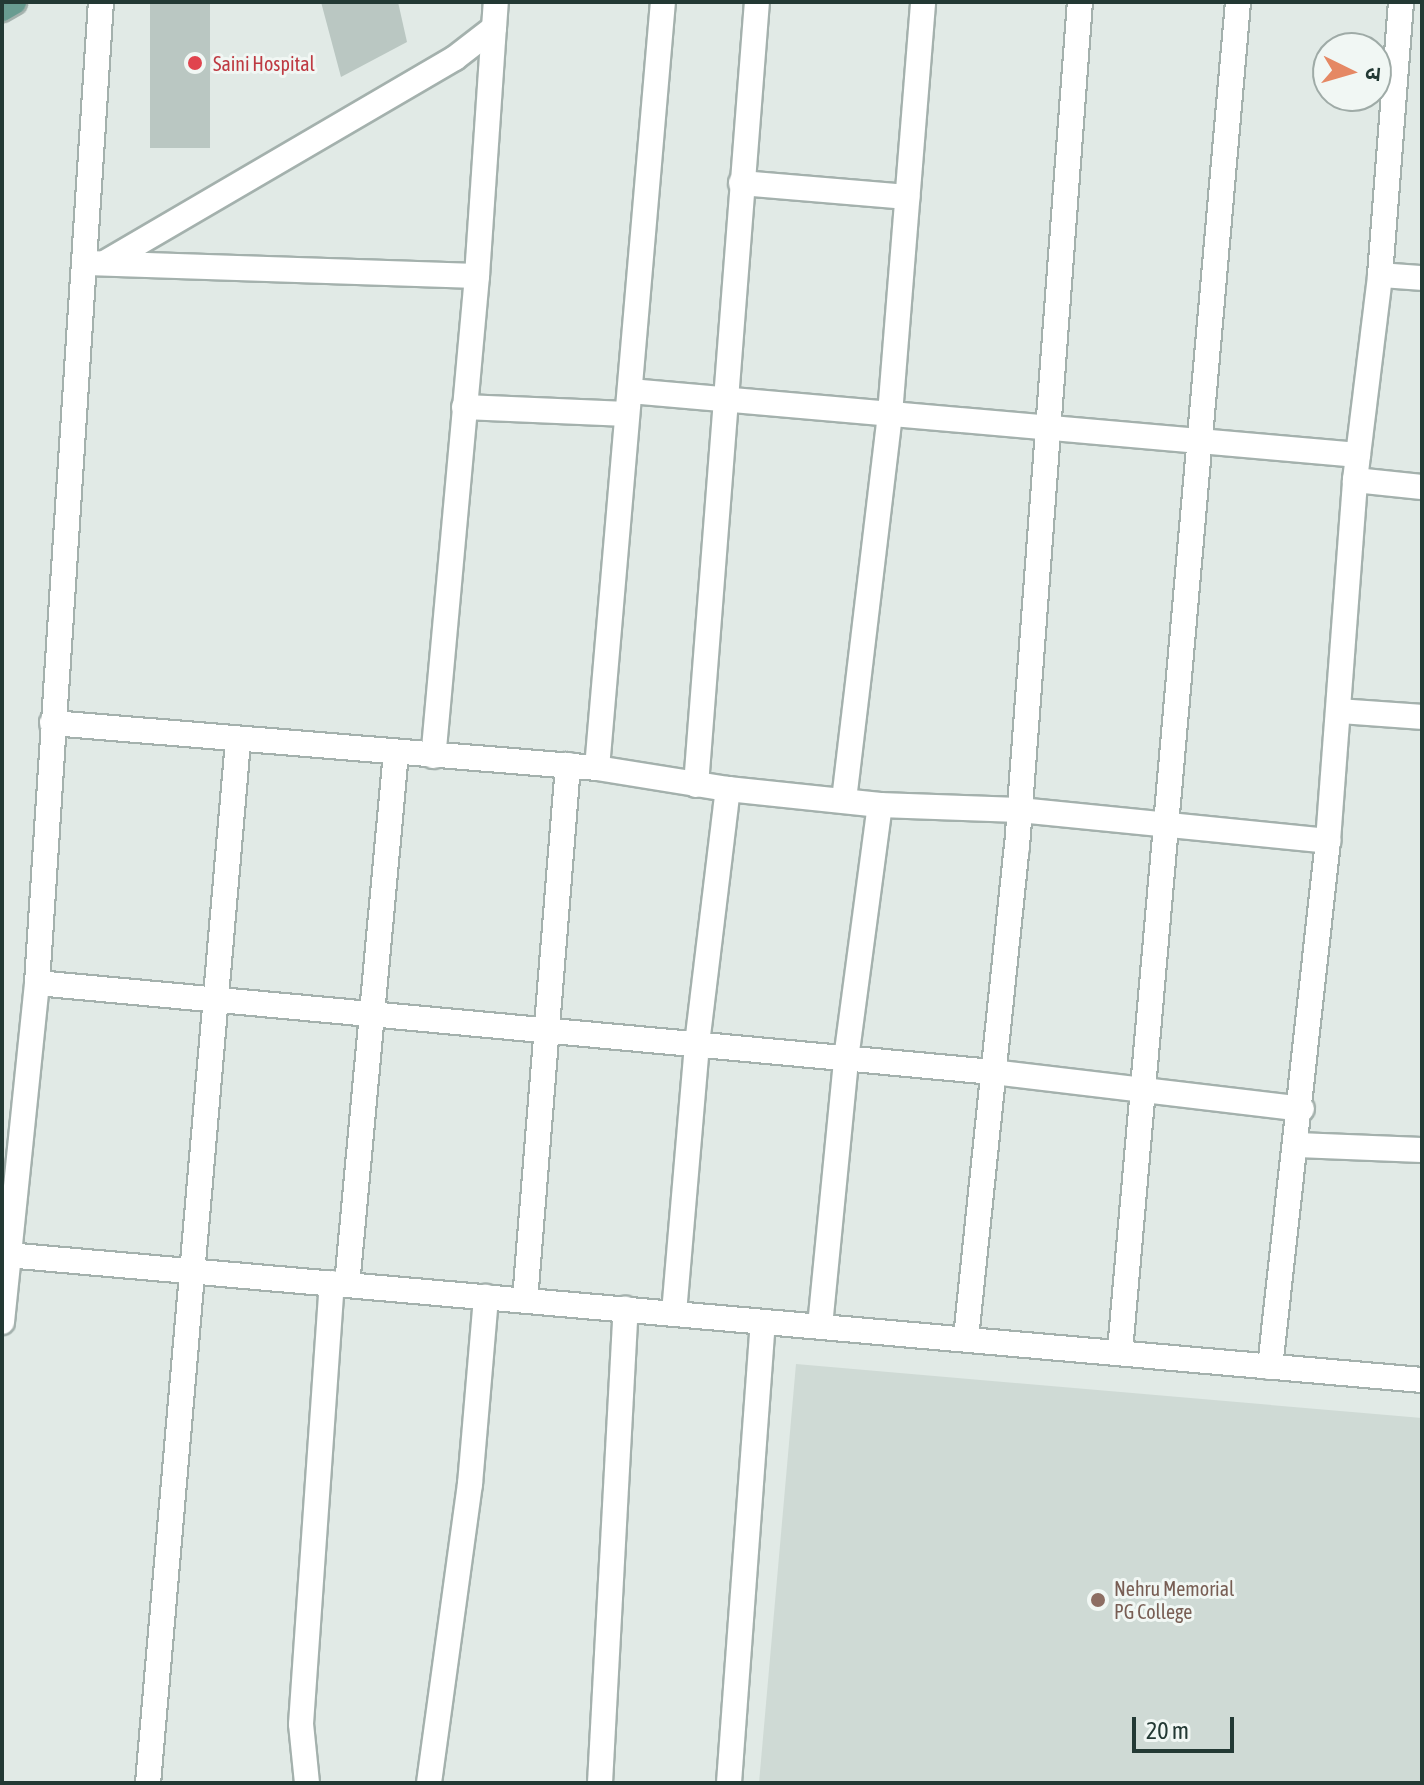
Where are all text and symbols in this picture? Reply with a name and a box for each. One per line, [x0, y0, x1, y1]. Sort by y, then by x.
north arrow [1312, 32, 1392, 112]
place label: Saini Hospital [213, 51, 315, 75]
marker: Saini Hospital [184, 52, 206, 74]
text: उ [1360, 66, 1387, 81]
place label: Nehru Memorial PG College [1114, 1576, 1234, 1623]
marker: Nehru Memorial PG College [1089, 1591, 1107, 1609]
scale bar [1136, 1701, 1238, 1751]
text: 20 m [1146, 1717, 1189, 1744]

